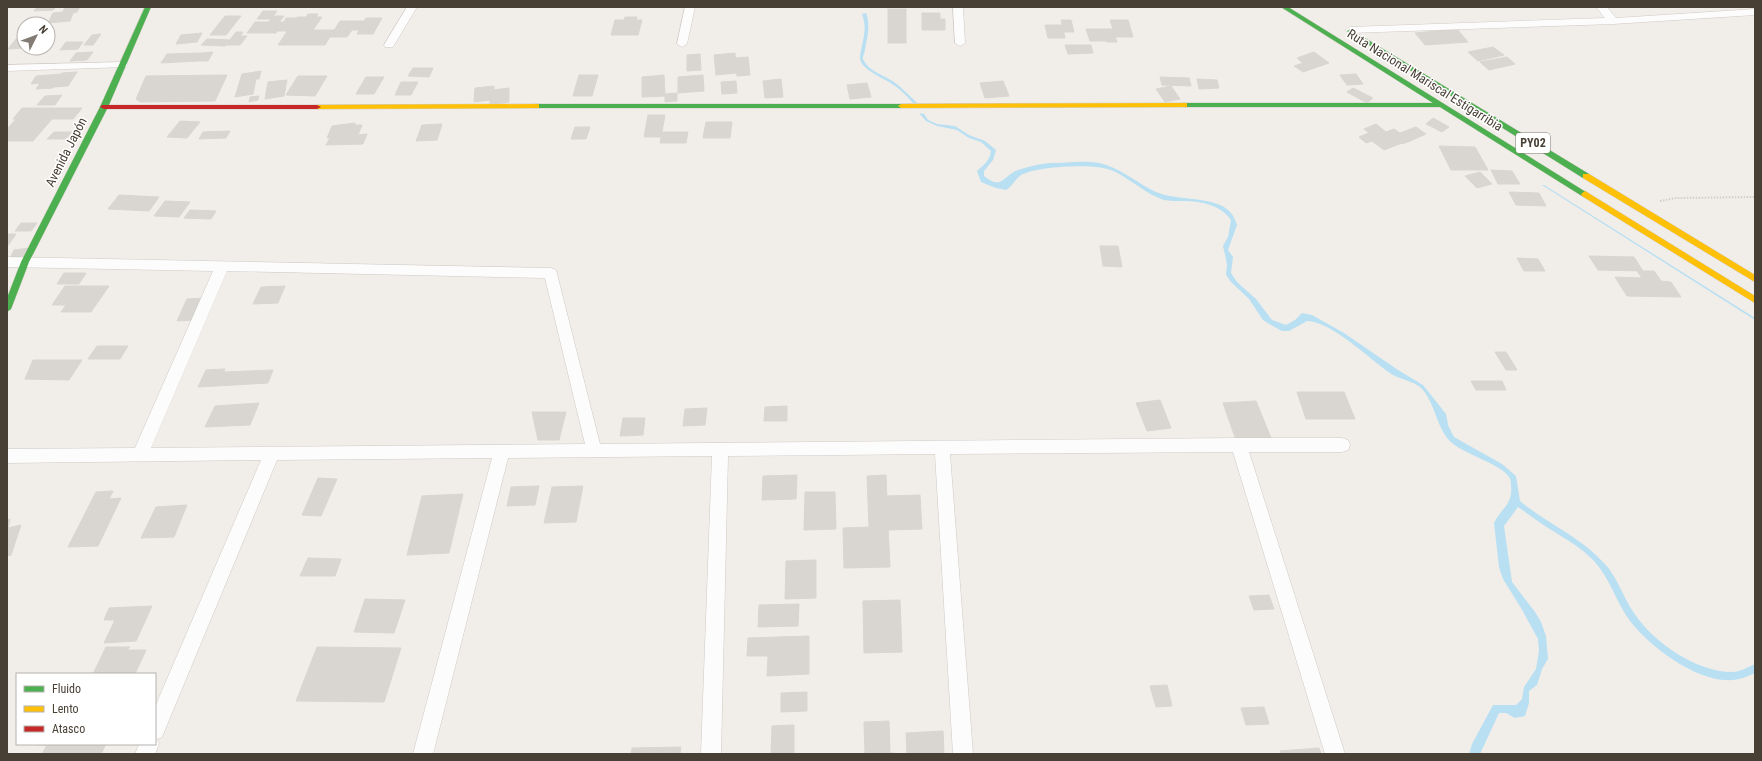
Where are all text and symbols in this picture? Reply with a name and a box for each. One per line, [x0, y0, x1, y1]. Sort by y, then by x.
north arrow [16, 16, 56, 56]
text: N [36, 23, 50, 37]
street label: Ruta Nacional Mariscal Estigarribia [1345, 26, 1505, 134]
street label: Avenida Japón [42, 115, 90, 189]
road number: PY02 [1516, 133, 1550, 153]
legend [16, 673, 156, 745]
text: Fluido [52, 682, 81, 696]
text: Lento [52, 702, 79, 716]
text: Atasco [52, 722, 85, 736]

